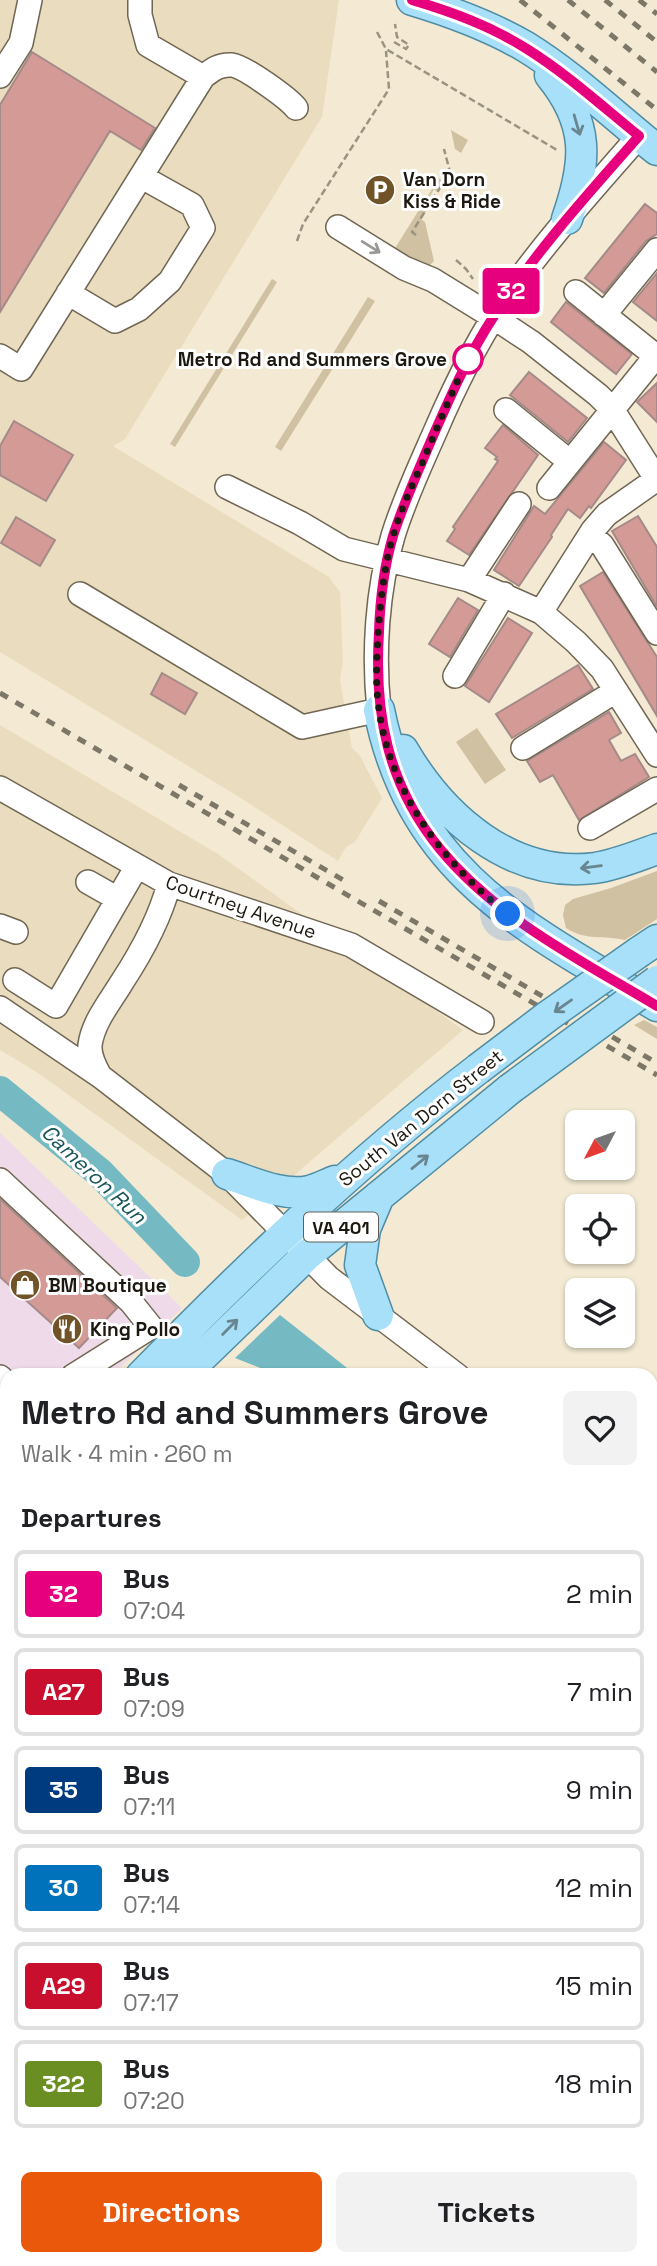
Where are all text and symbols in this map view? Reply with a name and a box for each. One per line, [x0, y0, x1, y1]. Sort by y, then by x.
one-way arrow [571, 113, 584, 136]
place label: Van Dorn Kiss & Ride [403, 167, 501, 214]
parking icon: Van Dorn Kiss & Ride [363, 173, 397, 207]
one-way arrow [360, 240, 380, 254]
line badge: 32 [480, 268, 542, 314]
text: 32 [497, 275, 525, 306]
marker: Metro Rd and Summers Grove [453, 344, 483, 374]
place label: Metro Rd and Summers Grove [178, 347, 447, 372]
one-way arrow [581, 860, 603, 873]
street label: Courtney Avenue [162, 870, 320, 944]
your location [490, 896, 525, 931]
one-way arrow [554, 998, 573, 1013]
street label: South Van Dorn Street [334, 1044, 508, 1192]
north arrow [565, 1110, 635, 1180]
map controls [565, 1110, 635, 1348]
water label: Cameron Run [36, 1118, 153, 1230]
one-way arrow [411, 1154, 429, 1169]
button: locate [565, 1194, 635, 1264]
road number: VA 401 [304, 1212, 378, 1242]
shop icon: BM Boutique [8, 1268, 42, 1302]
place label: BM Boutique [48, 1273, 167, 1298]
button: layers [565, 1278, 635, 1348]
restaurant icon: King Pollo [50, 1312, 84, 1346]
place label: King Pollo [90, 1317, 180, 1342]
one-way arrow [222, 1319, 239, 1336]
button: heart [563, 1391, 637, 1465]
text: Metro Rd and Summers Grove [21, 1392, 489, 1434]
text: Walk · 4 min · 260 m [21, 1439, 233, 1469]
text: Departures [21, 1501, 162, 1535]
text: Bus [123, 1562, 170, 1596]
text: 2 min [566, 1577, 633, 1611]
text: 32 [49, 1578, 78, 1609]
text: 07:04 [123, 1596, 185, 1626]
text: Bus [123, 1660, 170, 1694]
text: 7 min [567, 1675, 633, 1709]
text: A27 [42, 1676, 85, 1707]
text: 07:09 [123, 1694, 185, 1724]
text: Bus [123, 1758, 170, 1792]
text: 9 min [566, 1773, 633, 1807]
text: 35 [49, 1774, 78, 1805]
text: 07:11 [123, 1792, 175, 1822]
text: Bus [123, 1856, 170, 1890]
text: 12 min [555, 1871, 633, 1905]
text: 30 [48, 1872, 79, 1903]
text: 07:14 [123, 1890, 180, 1920]
text: Bus [123, 1954, 170, 1988]
text: 15 min [555, 1969, 633, 2003]
text: A29 [41, 1970, 86, 2001]
text: 07:17 [123, 1988, 179, 2018]
text: Bus [123, 2052, 170, 2086]
text: 18 min [555, 2067, 633, 2101]
text: 322 [42, 2068, 85, 2099]
text: 07:20 [123, 2086, 185, 2116]
button: Directions [21, 2172, 322, 2252]
button: Tickets [336, 2172, 637, 2252]

